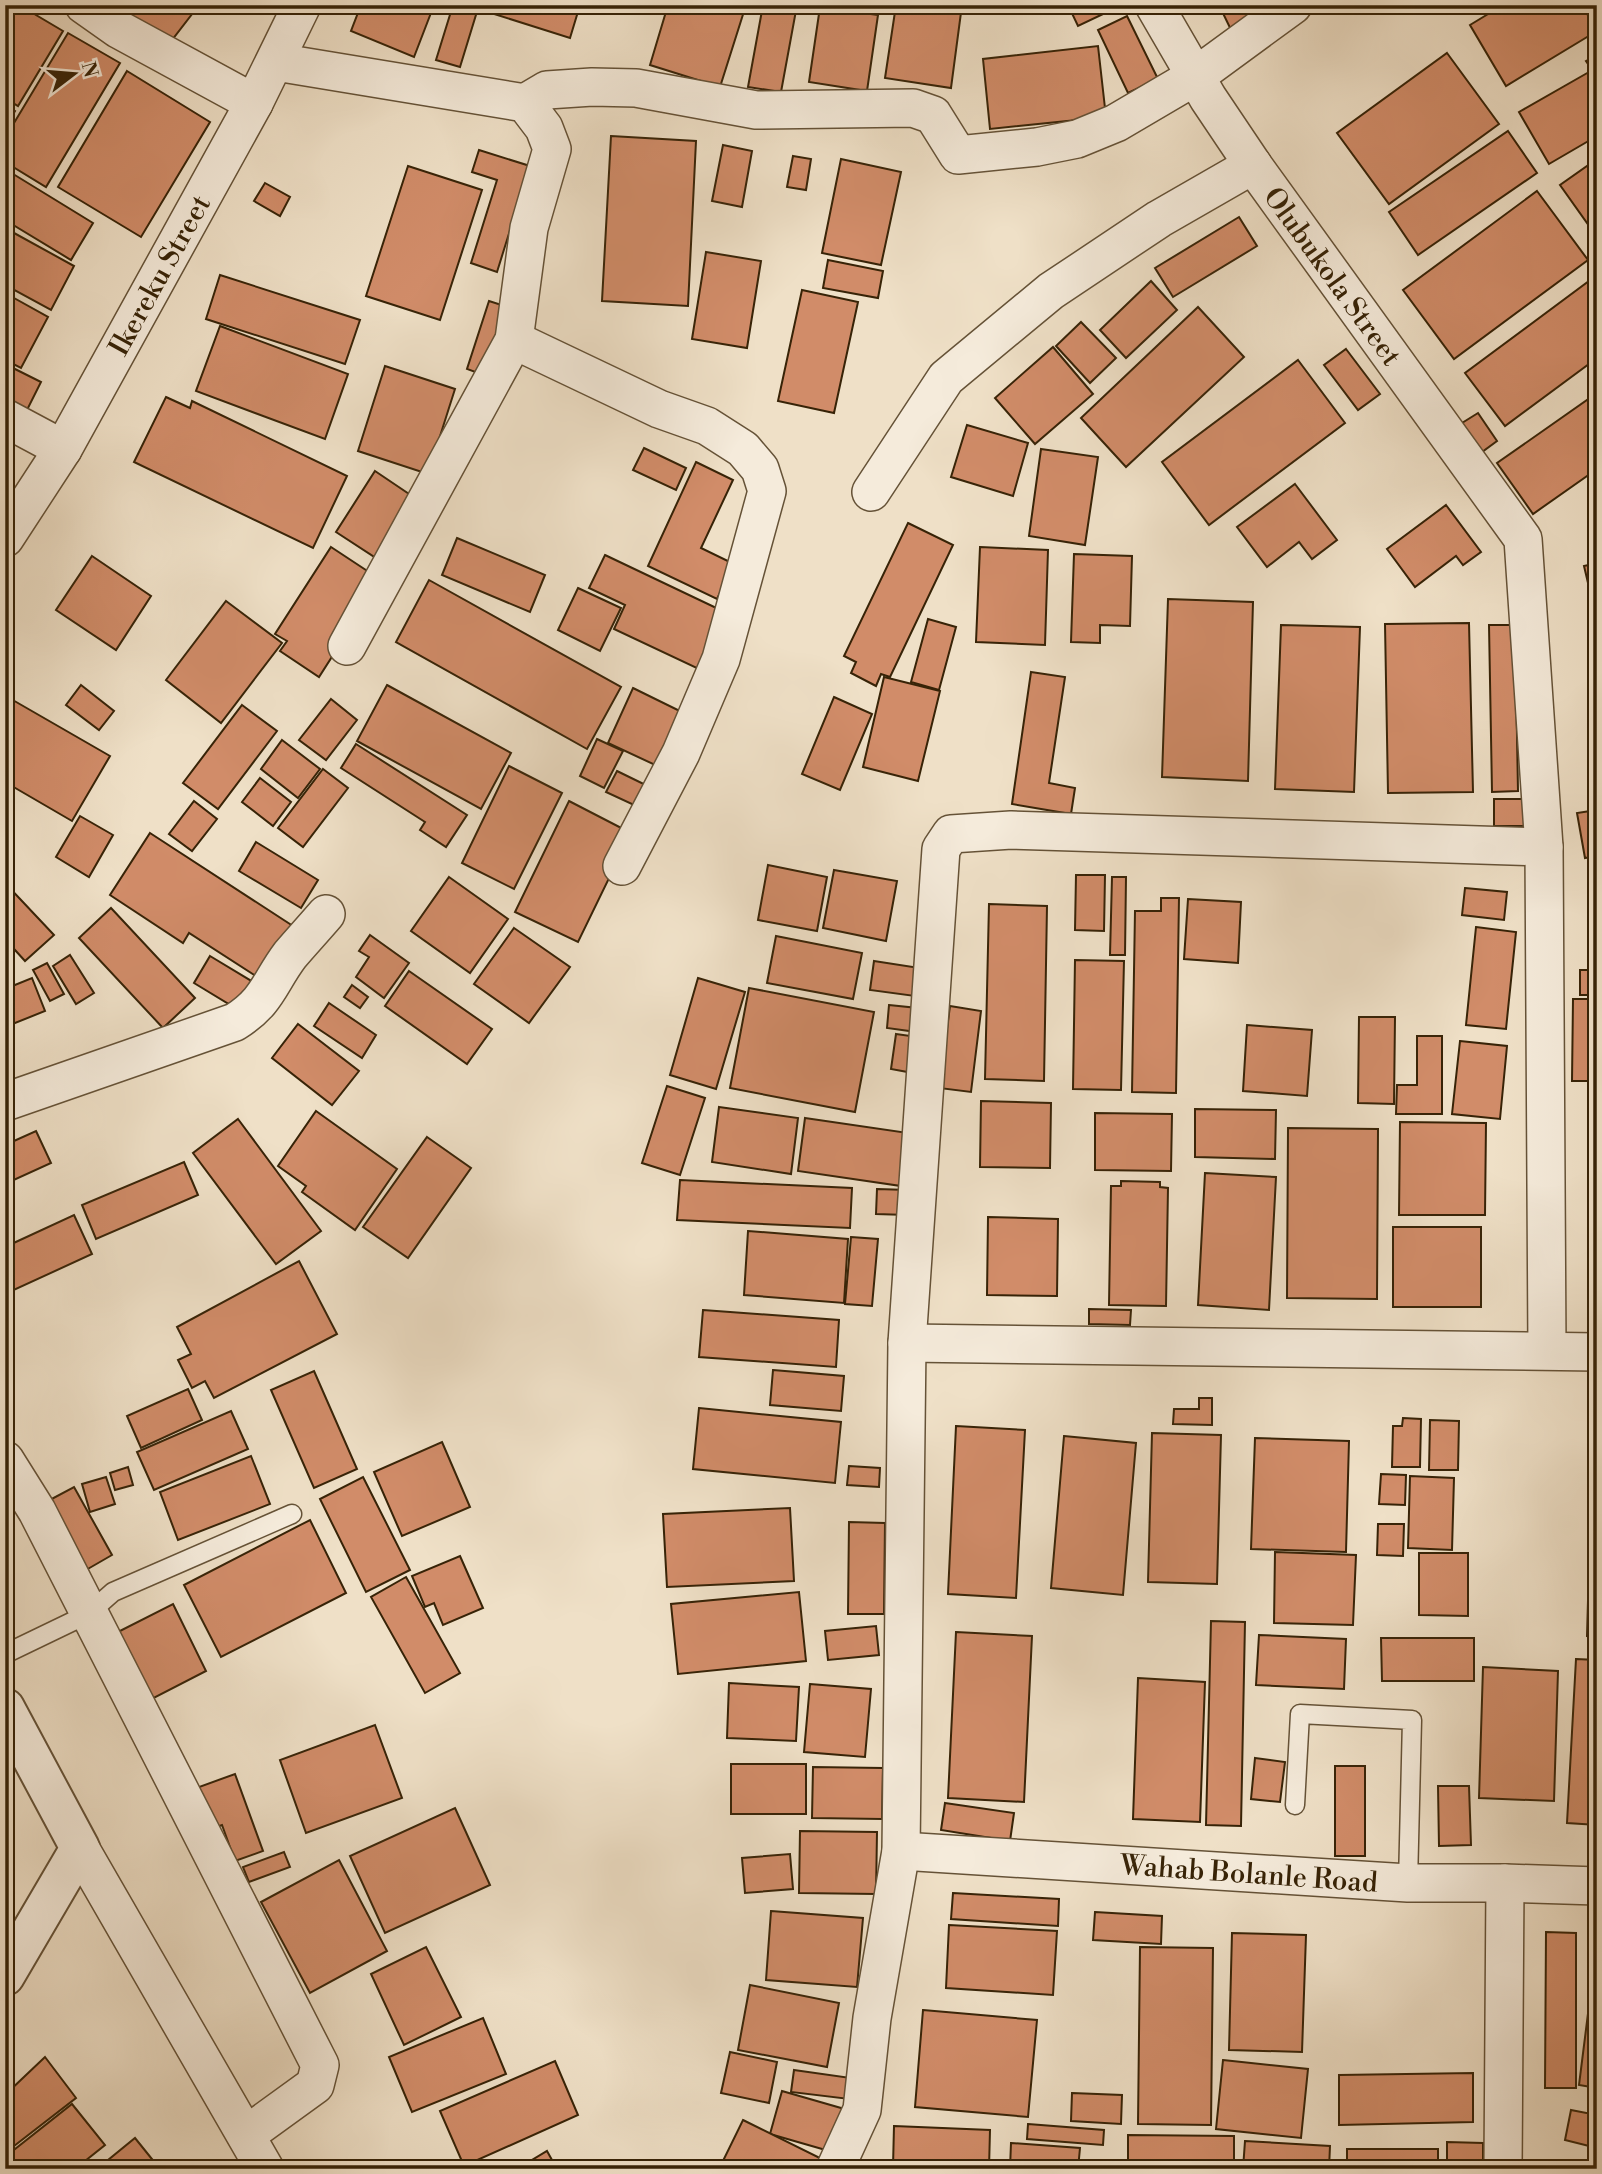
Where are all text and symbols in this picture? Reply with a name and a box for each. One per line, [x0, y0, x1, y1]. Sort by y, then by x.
north arrow [38, 38, 108, 108]
text: N [76, 59, 103, 80]
street label: Olubukola Street [1255, 181, 1408, 373]
street label: Ikereku Street [102, 189, 219, 362]
street label: Wahab Bolanle Road [1118, 1848, 1379, 1901]

